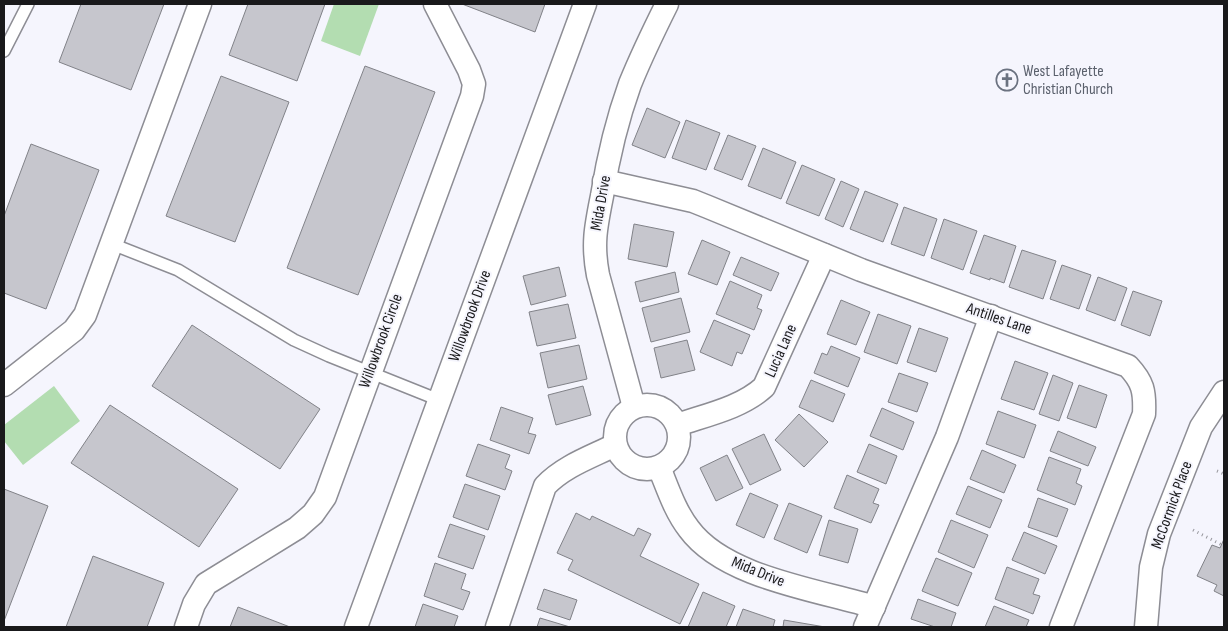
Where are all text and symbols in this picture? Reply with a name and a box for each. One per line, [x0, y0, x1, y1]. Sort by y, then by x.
place label: West Lafayette Christian Church [1023, 62, 1113, 99]
church icon: West Lafayette Christian Church [995, 68, 1019, 92]
street label: Mida Drive [587, 174, 615, 232]
street label: Willowbrook Drive [445, 268, 495, 364]
street label: Willowbrook Circle [355, 291, 407, 391]
street label: Antilles Lane [963, 299, 1034, 339]
street label: Lucia Lane [761, 322, 801, 380]
street label: McCormick Place [1147, 459, 1197, 551]
street label: Mida Drive [729, 553, 787, 591]

